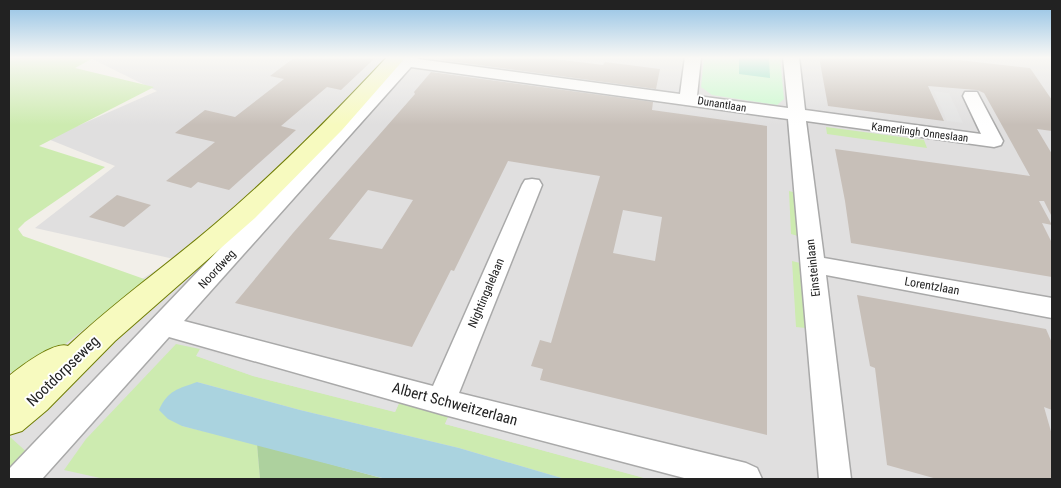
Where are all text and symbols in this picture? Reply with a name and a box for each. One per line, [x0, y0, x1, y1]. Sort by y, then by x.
street label: Dunantlaan [697, 94, 747, 115]
street label: Kamerlingh Onneslaan [871, 120, 969, 145]
street label: Einsteinlaan [803, 238, 823, 297]
street label: Noordweg [195, 246, 239, 291]
street label: Nightingalelaan [465, 256, 507, 330]
street label: Lorentzlaan [903, 274, 961, 298]
street label: Nootdorpseweg [23, 332, 103, 410]
street label: Albert Schweitzerlaan [390, 379, 520, 429]

